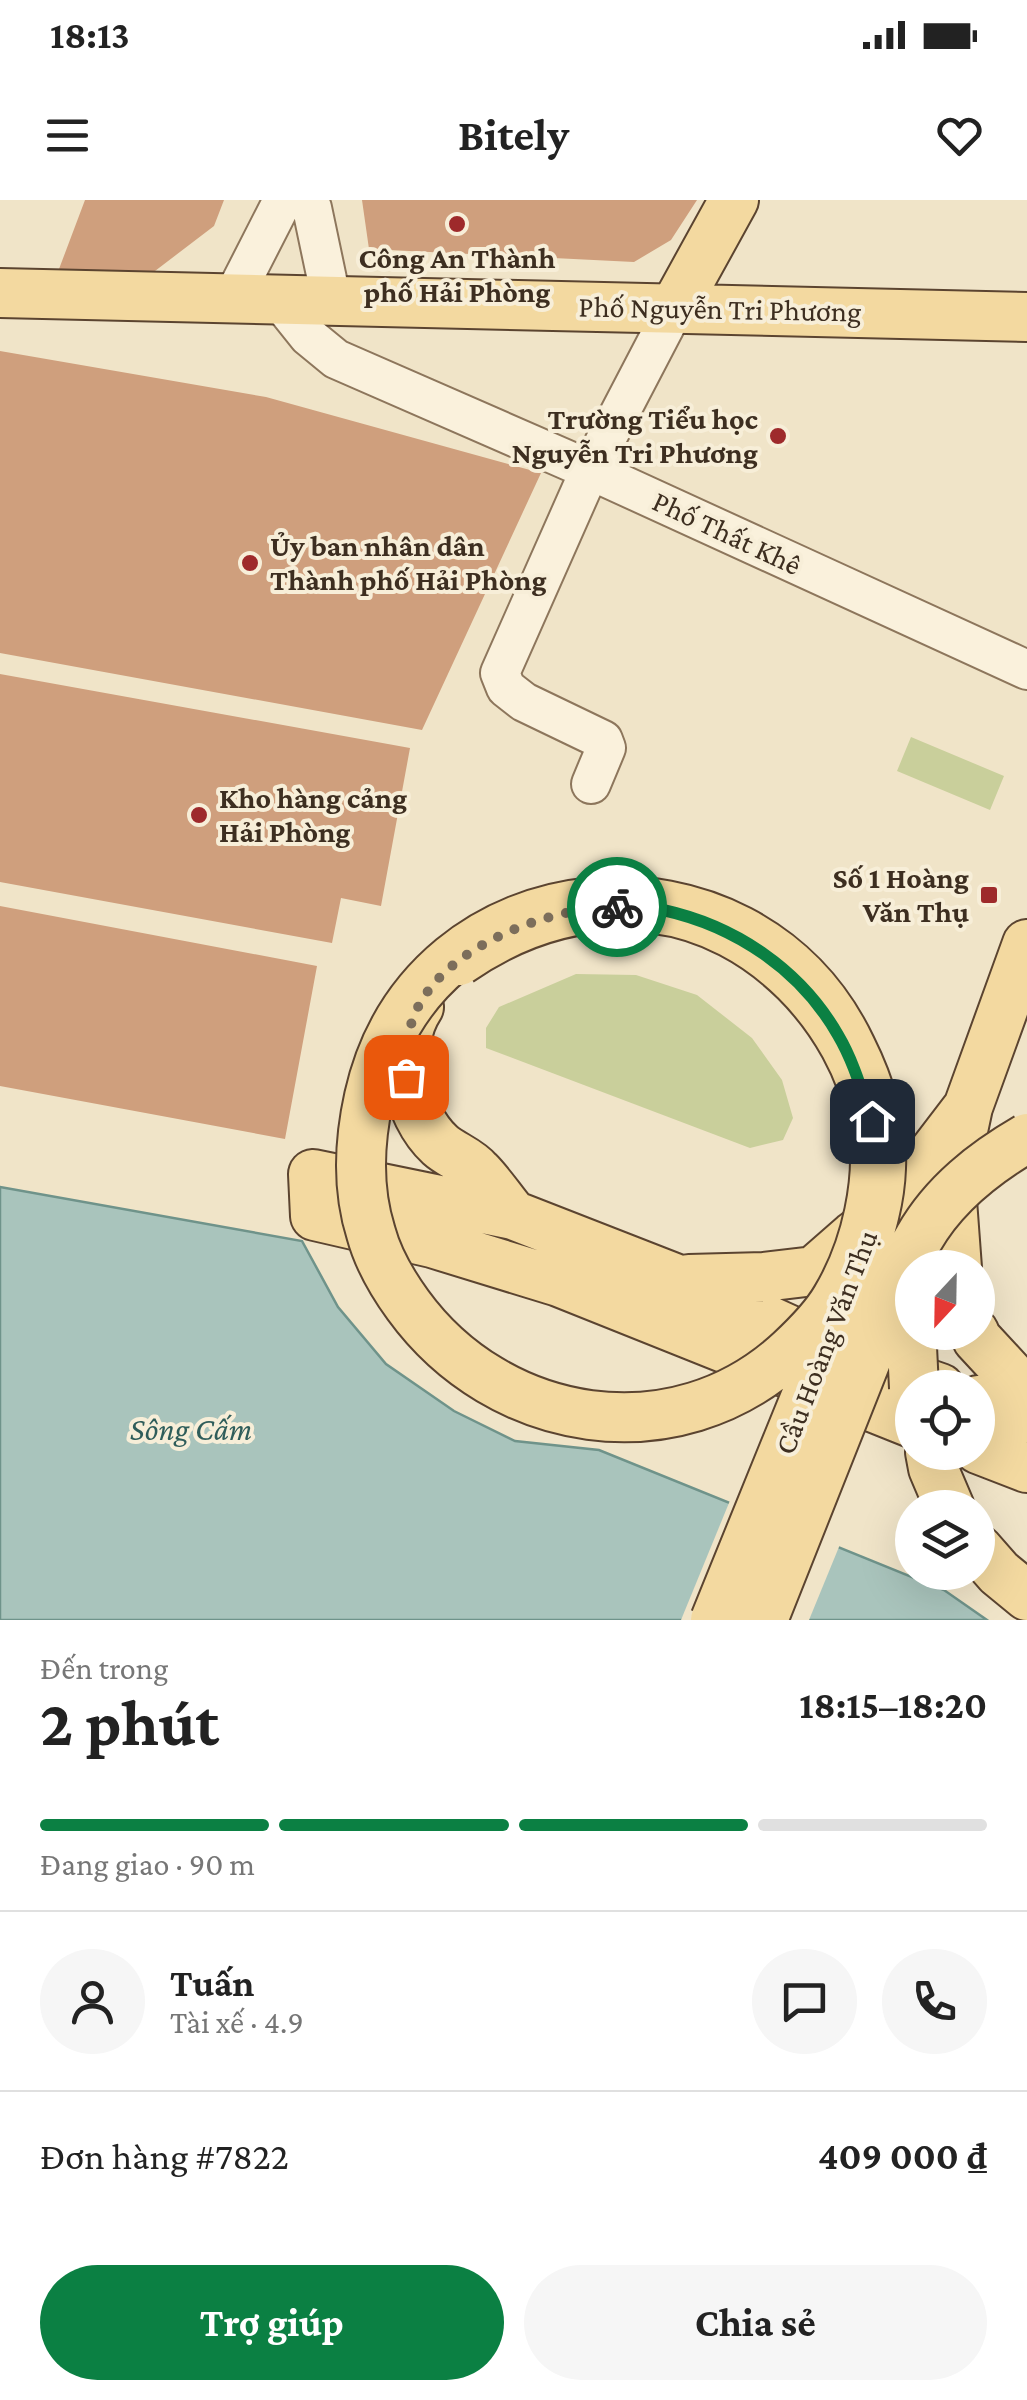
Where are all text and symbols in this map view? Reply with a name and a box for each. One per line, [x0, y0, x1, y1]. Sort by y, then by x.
text: 18:13 [50, 14, 130, 56]
icon: menu [40, 108, 95, 163]
icon: heart [932, 108, 987, 163]
text: Bitely [458, 110, 569, 160]
marker: Công An Thành phố Hải Phòng [446, 213, 468, 235]
place label: Công An Thành phố Hải Phòng [359, 241, 555, 308]
street label: Phố Nguyễn Tri Phương [578, 290, 862, 328]
place label: Trường Tiểu học Nguyễn Tri Phương [511, 402, 759, 469]
marker: Trường Tiểu học Nguyễn Tri Phương [767, 425, 789, 447]
street label: Phố Thất Khê [648, 484, 807, 581]
place label: Ủy ban nhân dân Thành phố Hải Phòng [270, 529, 547, 596]
marker: Ủy ban nhân dân Thành phố Hải Phòng [239, 552, 261, 574]
place label: Kho hàng cảng Hải Phòng [219, 781, 407, 848]
marker: Kho hàng cảng Hải Phòng [188, 804, 210, 826]
courier [567, 857, 667, 957]
place label: Số 1 Hoàng Văn Thụ [832, 861, 969, 928]
icon: bike [590, 880, 645, 935]
marker: Số 1 Hoàng Văn Thụ [978, 884, 1000, 906]
pin [364, 1035, 449, 1120]
icon: bag [379, 1050, 434, 1105]
pin [830, 1079, 915, 1164]
icon: home [845, 1094, 900, 1149]
street label: Cầu Hoàng Văn Thụ [768, 1225, 884, 1459]
north arrow [895, 1250, 995, 1350]
map controls [895, 1250, 995, 1590]
button: locate [895, 1370, 995, 1470]
water label: Sông Cấm [130, 1411, 252, 1447]
button: layers [895, 1490, 995, 1590]
text: Đến trong [40, 1650, 168, 1686]
text: 18:15–18:20 [799, 1684, 987, 1726]
text: 2 phút [40, 1687, 219, 1759]
text: Đang giao · 90 m [40, 1846, 255, 1882]
button: person [40, 1949, 145, 2054]
button: chat [752, 1949, 857, 2054]
button: phone [882, 1949, 987, 2054]
text: Tuấn [170, 1962, 254, 2004]
text: Tài xế · 4.9 [170, 2004, 304, 2040]
text: Đơn hàng #7822 [40, 2135, 289, 2177]
text: 409 000 ₫ [818, 2135, 987, 2177]
button: Trợ giúp [40, 2265, 504, 2380]
button: Chia sẻ [524, 2265, 987, 2380]

